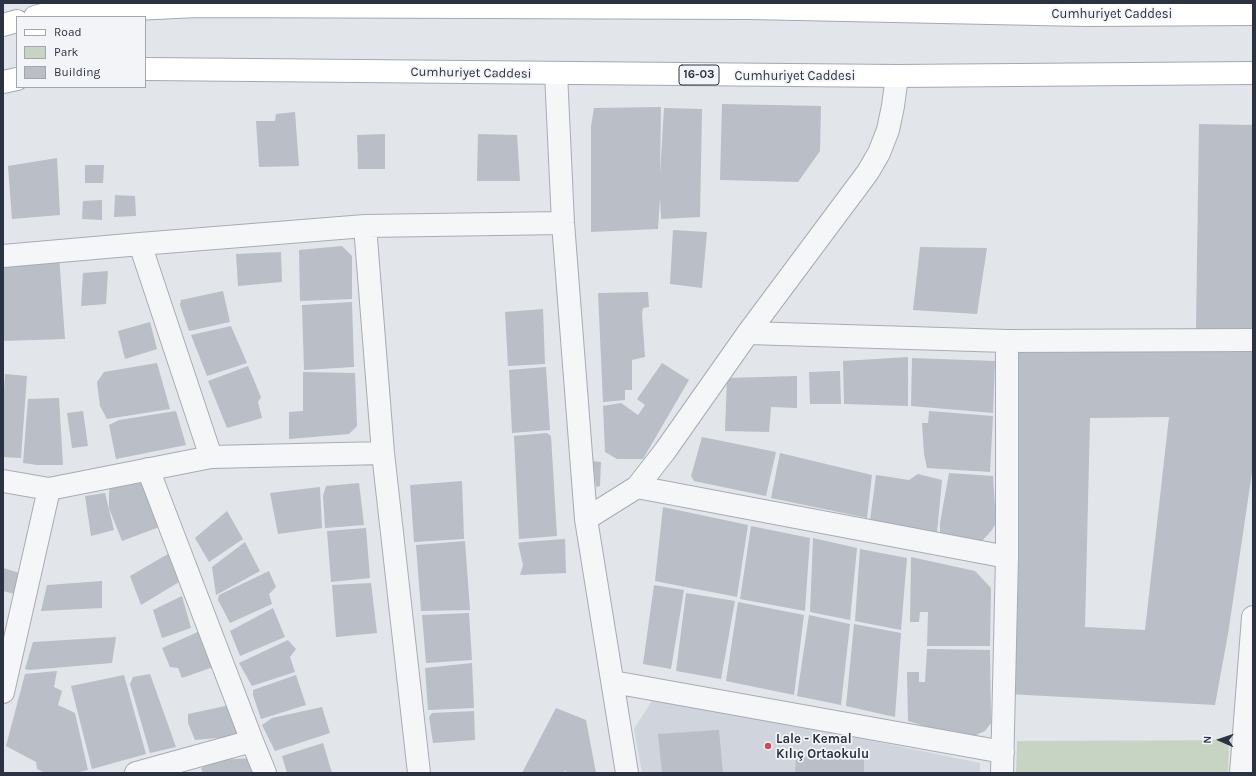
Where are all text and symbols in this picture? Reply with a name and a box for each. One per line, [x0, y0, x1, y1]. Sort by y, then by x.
street label: Cumhuriyet Caddesi [1052, 6, 1172, 22]
legend [16, 16, 146, 88]
text: Road [54, 25, 82, 39]
text: Park [54, 45, 78, 59]
street label: Cumhuriyet Caddesi [410, 64, 532, 82]
text: Building [54, 65, 100, 79]
road number: 16-03 [679, 65, 719, 85]
street label: Cumhuriyet Caddesi [735, 68, 855, 84]
north arrow [1200, 720, 1240, 760]
place label: Lale - Kemal Kılıç Ortaokulu [776, 731, 869, 762]
text: N [1201, 735, 1214, 744]
marker: Lale - Kemal Kılıç Ortaokulu [763, 741, 773, 751]

